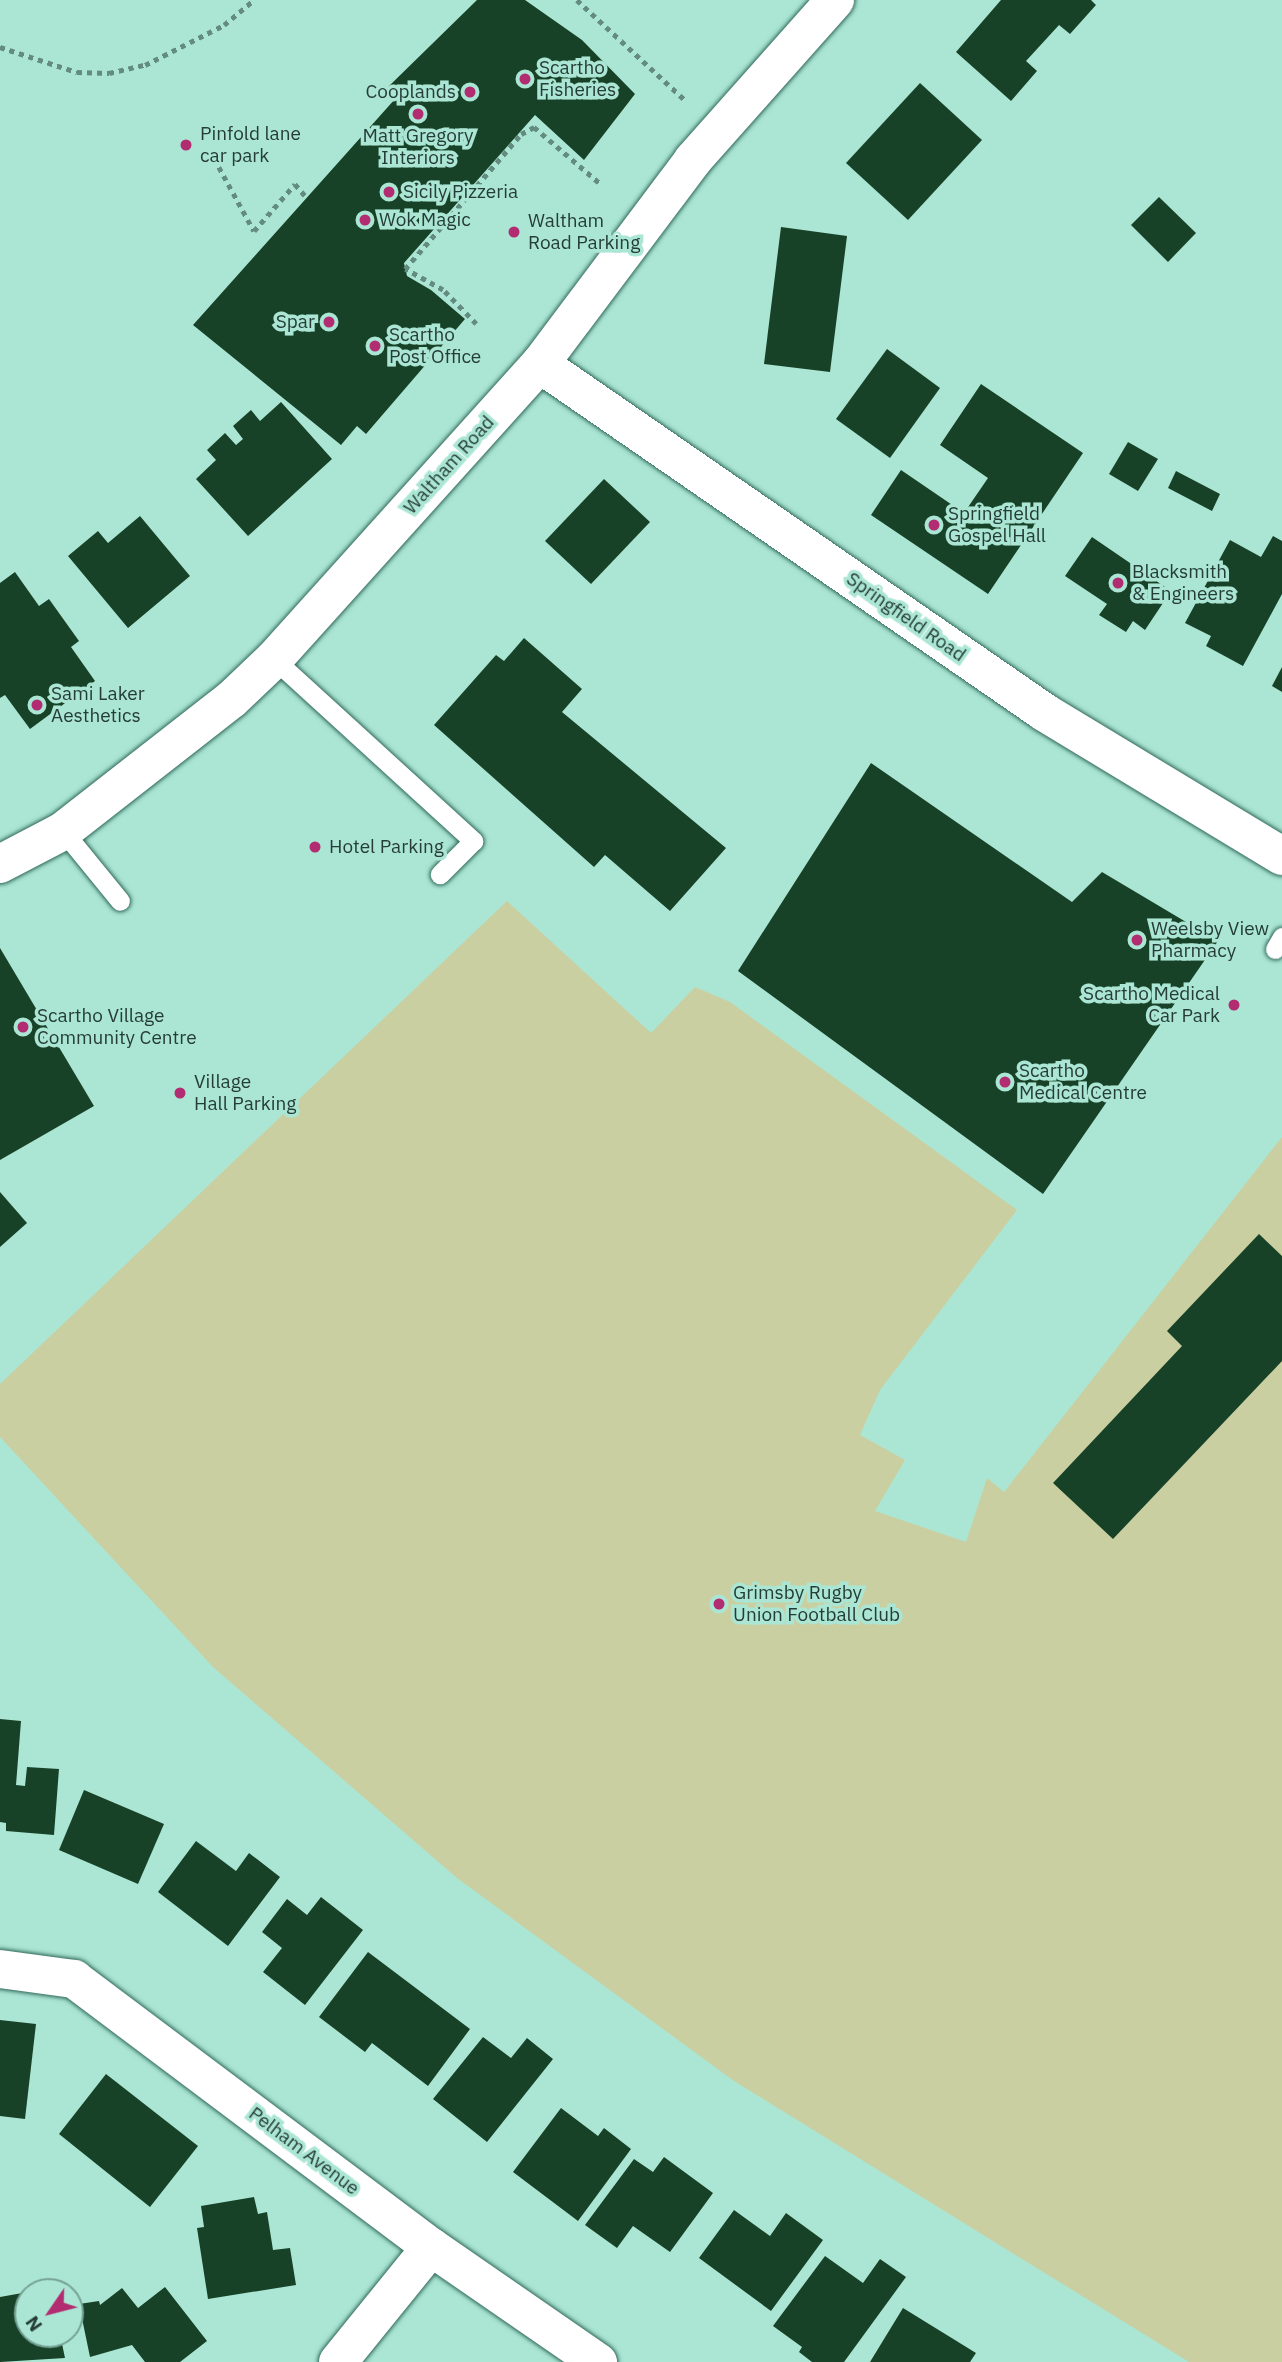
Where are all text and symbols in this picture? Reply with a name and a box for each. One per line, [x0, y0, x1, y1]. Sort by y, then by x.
place label: Scartho Fisheries [539, 57, 616, 101]
marker: Scartho Fisheries [517, 71, 533, 87]
place label: Cooplands [366, 81, 456, 103]
marker: Cooplands [462, 84, 478, 100]
marker: Matt Gregory Interiors [410, 106, 426, 122]
place label: Pinfold lane car park [200, 123, 301, 167]
place label: Matt Gregory Interiors [363, 125, 473, 169]
marker: Pinfold lane car park [178, 137, 194, 153]
place label: Sicily Pizzeria [403, 181, 518, 203]
marker: Sicily Pizzeria [381, 184, 397, 200]
place label: Wok Magic [379, 209, 471, 231]
place label: Waltham Road Parking [528, 210, 640, 254]
marker: Wok Magic [357, 212, 373, 228]
marker: Waltham Road Parking [506, 224, 522, 240]
place label: Spar [276, 311, 315, 333]
marker: Spar [321, 314, 337, 330]
place label: Scartho Post Office [389, 324, 481, 368]
marker: Scartho Post Office [367, 338, 383, 354]
street label: Waltham Road [399, 411, 499, 519]
place label: Springfield Gospel Hall [948, 503, 1046, 547]
marker: Springfield Gospel Hall [926, 517, 942, 533]
place label: Blacksmith & Engineers [1132, 561, 1234, 605]
street label: Springfield Road [842, 567, 970, 667]
marker: Blacksmith & Engineers [1110, 575, 1126, 591]
place label: Sami Laker Aesthetics [51, 683, 145, 727]
marker: Sami Laker Aesthetics [29, 697, 45, 713]
place label: Hotel Parking [329, 836, 444, 858]
marker: Hotel Parking [307, 839, 323, 855]
place label: Weelsby View Pharmacy [1151, 918, 1269, 962]
marker: Weelsby View Pharmacy [1129, 932, 1145, 948]
place label: Scartho Medical Car Park [1083, 983, 1220, 1027]
marker: Scartho Medical Car Park [1226, 997, 1242, 1013]
place label: Scartho Village Community Centre [37, 1005, 197, 1049]
marker: Scartho Village Community Centre [15, 1019, 31, 1035]
place label: Scartho Medical Centre [1019, 1060, 1147, 1104]
place label: Village Hall Parking [194, 1071, 296, 1115]
marker: Scartho Medical Centre [997, 1074, 1013, 1090]
marker: Village Hall Parking [172, 1085, 188, 1101]
place label: Grimsby Rugby Union Football Club [733, 1582, 900, 1626]
marker: Grimsby Rugby Union Football Club [711, 1596, 727, 1612]
street label: Pelham Avenue [244, 2102, 364, 2200]
north arrow [14, 2278, 84, 2348]
text: N [20, 2311, 47, 2336]

